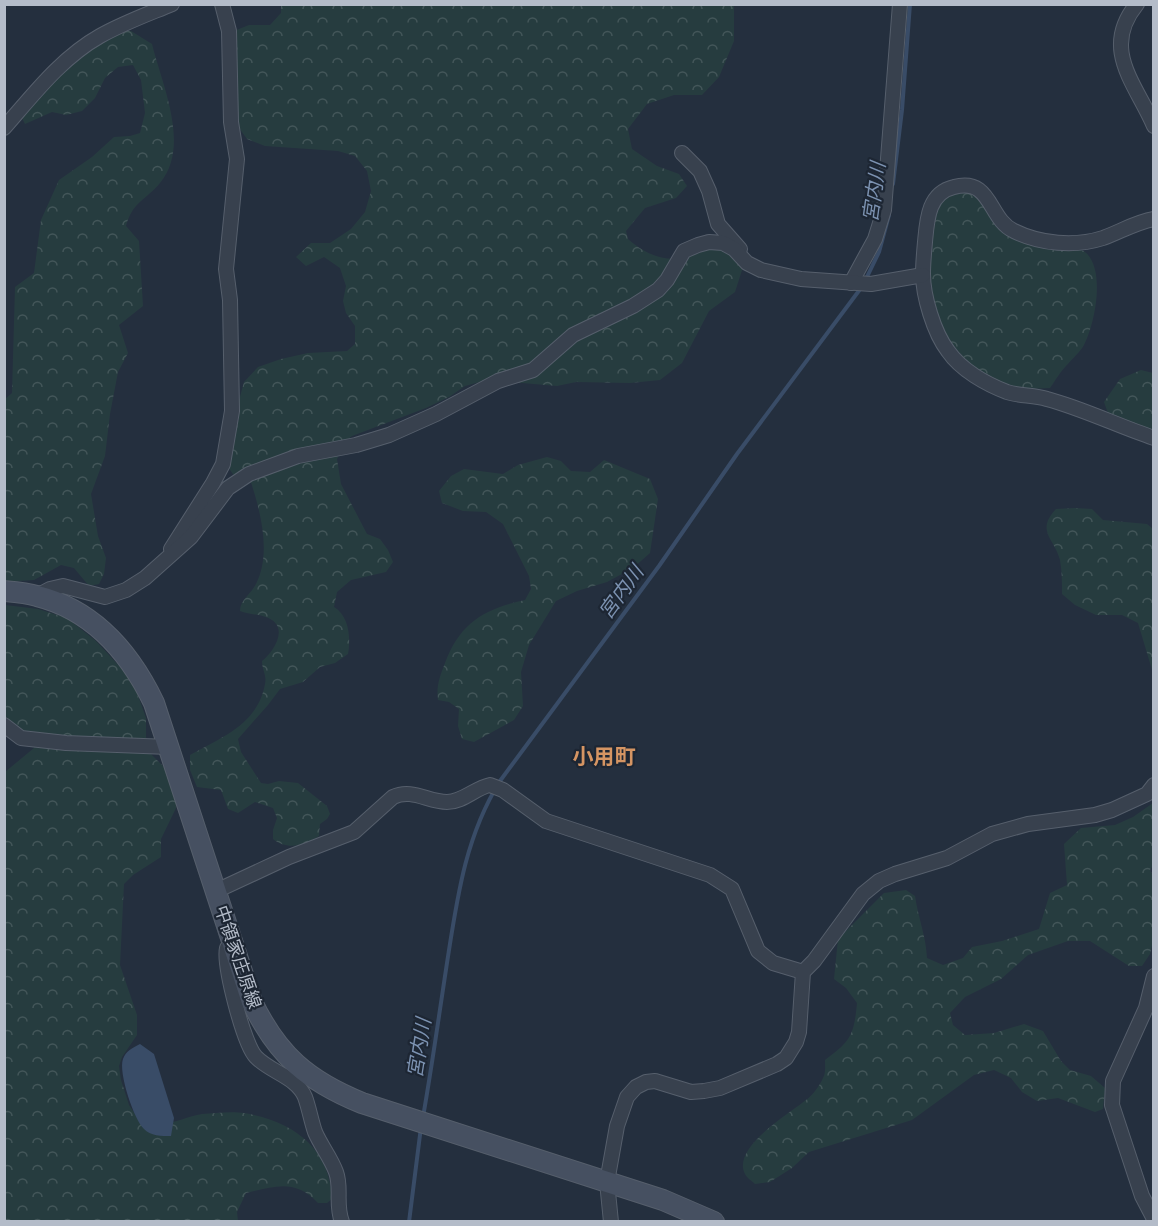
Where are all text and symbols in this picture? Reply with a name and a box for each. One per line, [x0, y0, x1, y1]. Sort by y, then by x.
water label: 宮内川 [856, 158, 891, 224]
water label: 宮内川 [592, 558, 650, 624]
district label: 小用町 [573, 742, 636, 770]
street label: 中領家庄原線 [210, 902, 268, 1012]
water label: 宮内川 [400, 1014, 437, 1080]

